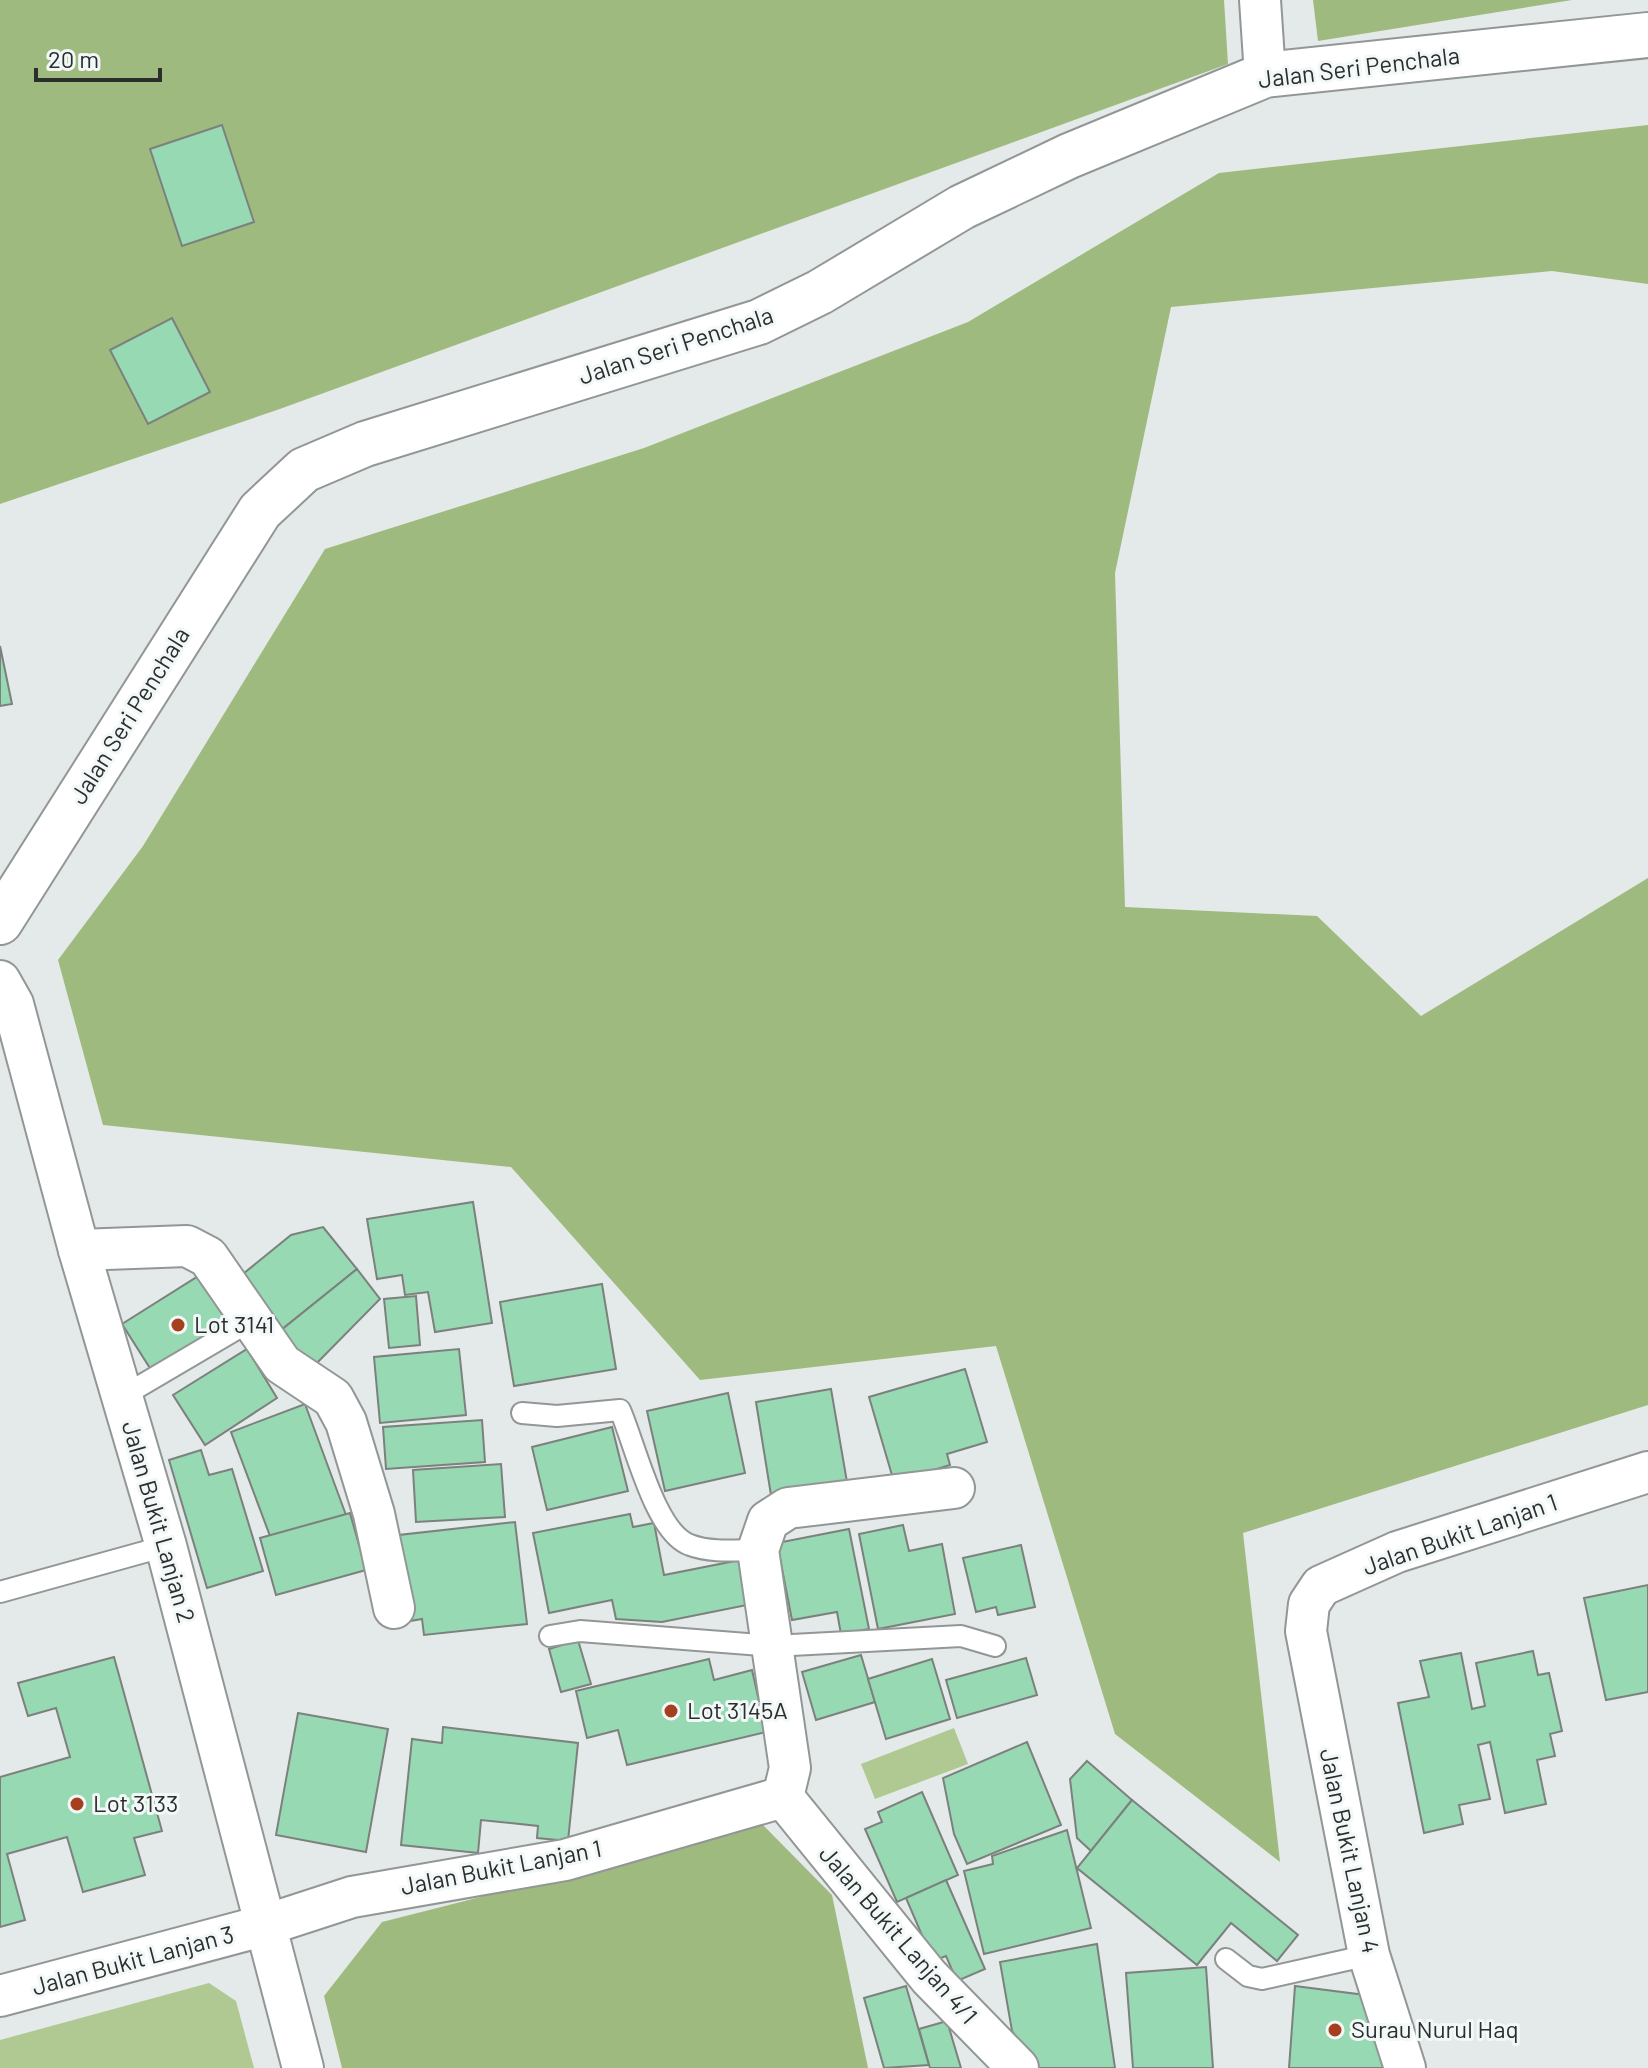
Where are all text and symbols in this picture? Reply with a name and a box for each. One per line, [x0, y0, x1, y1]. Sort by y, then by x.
scale bar [36, 32, 160, 82]
street label: Jalan Seri Penchala [1256, 40, 1461, 93]
text: 20 m [48, 44, 99, 73]
street label: Jalan Seri Penchala [575, 299, 777, 390]
street label: Jalan Seri Penchala [63, 621, 195, 809]
place label: Lot 3141 [194, 1309, 274, 1338]
marker: Lot 3141 [169, 1316, 187, 1334]
street label: Jalan Bukit Lanjan 2 [117, 1417, 202, 1626]
street label: Jalan Bukit Lanjan 1 [1358, 1487, 1561, 1580]
place label: Lot 3145A [687, 1695, 788, 1724]
marker: Lot 3145A [662, 1702, 680, 1720]
street label: Jalan Bukit Lanjan 4 [1315, 1746, 1386, 1956]
place label: Lot 3133 [93, 1788, 178, 1817]
marker: Lot 3133 [68, 1795, 86, 1813]
street label: Jalan Bukit Lanjan 1 [398, 1833, 604, 1900]
street label: Jalan Bukit Lanjan 4/1 [814, 1839, 984, 2029]
street label: Jalan Bukit Lanjan 3 [28, 1919, 237, 2000]
place label: Surau Nurul Haq [1351, 2014, 1519, 2043]
marker: Surau Nurul Haq [1326, 2021, 1344, 2039]

